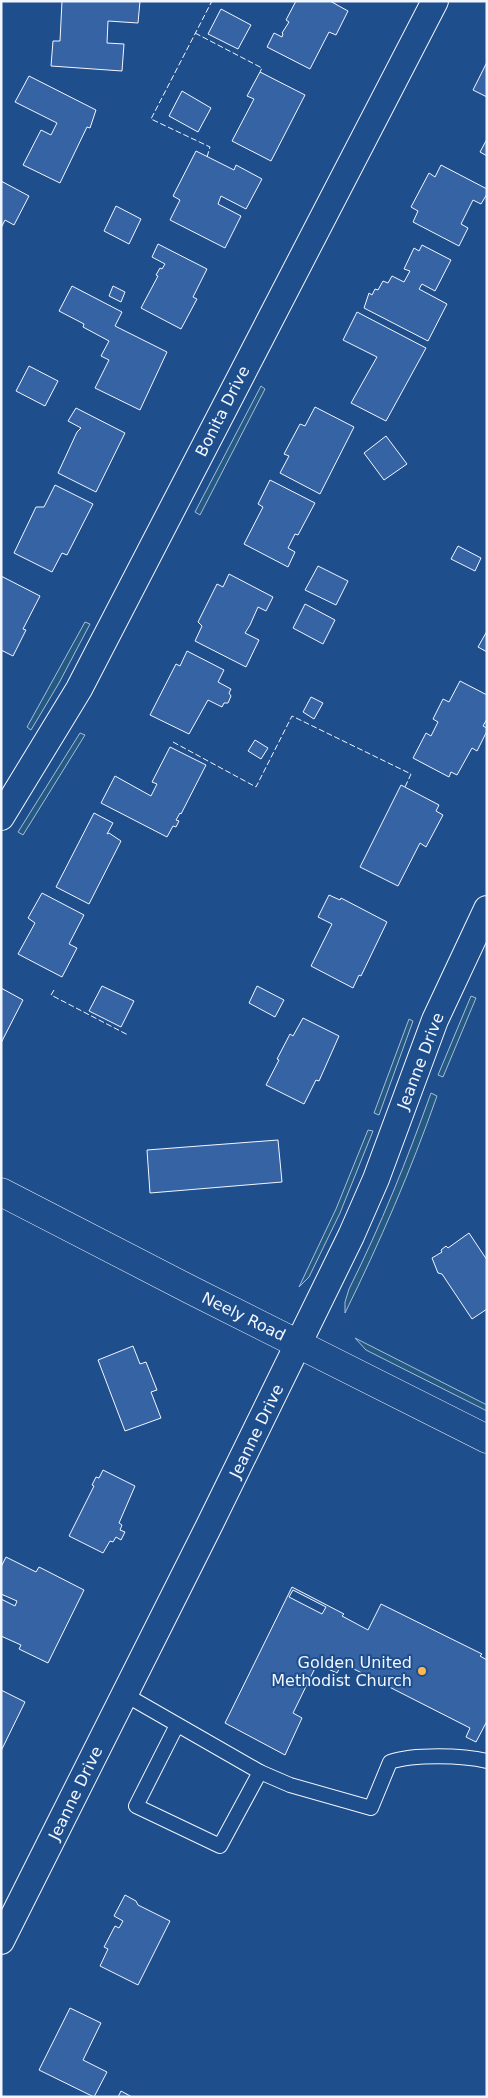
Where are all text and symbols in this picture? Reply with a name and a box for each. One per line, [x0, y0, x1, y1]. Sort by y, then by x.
street label: Bonita Drive [191, 363, 253, 460]
street label: Jeanne Drive [393, 1010, 448, 1113]
street label: Neely Road [199, 1288, 289, 1345]
street label: Jeanne Drive [225, 1381, 287, 1482]
place label: Golden United Methodist Church [271, 1653, 412, 1690]
marker: Golden United Methodist Church [416, 1665, 428, 1677]
street label: Jeanne Drive [44, 1743, 106, 1844]

